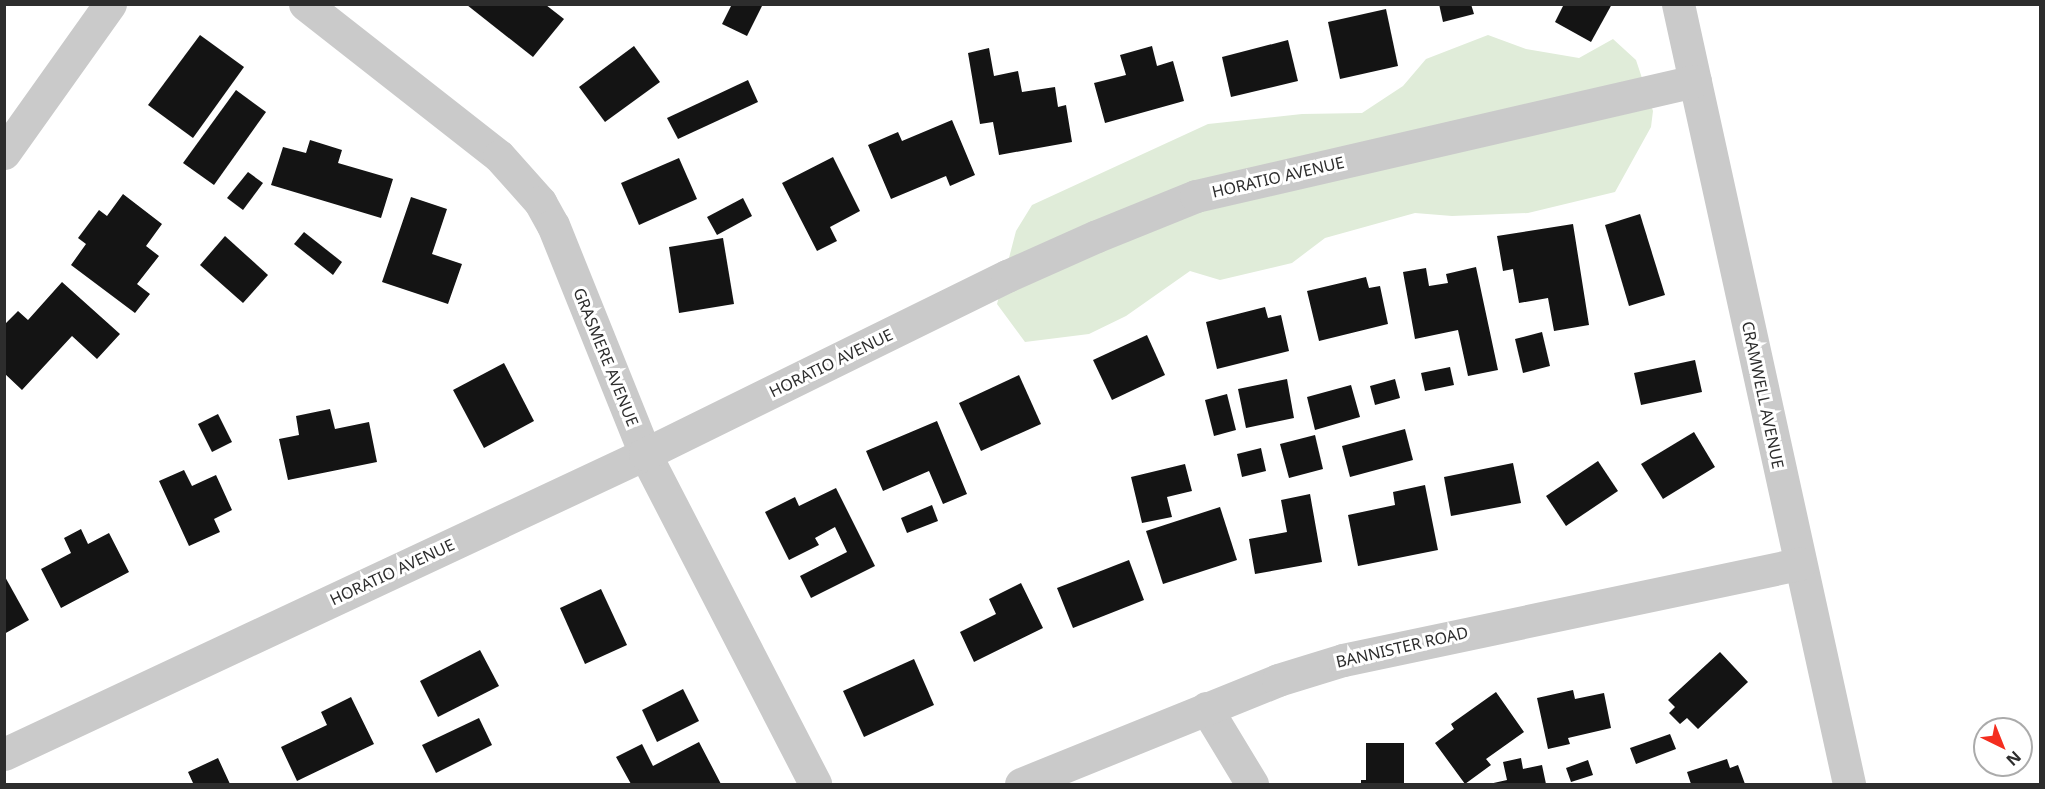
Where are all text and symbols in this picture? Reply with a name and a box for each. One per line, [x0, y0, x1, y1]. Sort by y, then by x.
street label: HORATIO AVENUE [1210, 152, 1346, 202]
street label: GRASMERE AVENUE [569, 285, 643, 429]
street label: CRAMWELL AVENUE [1738, 319, 1788, 471]
street label: HORATIO AVENUE [766, 325, 896, 401]
street label: HORATIO AVENUE [327, 535, 457, 609]
street label: BANNISTER ROAD [1334, 622, 1470, 672]
north arrow [1973, 717, 2033, 777]
text: N [2002, 746, 2026, 771]

